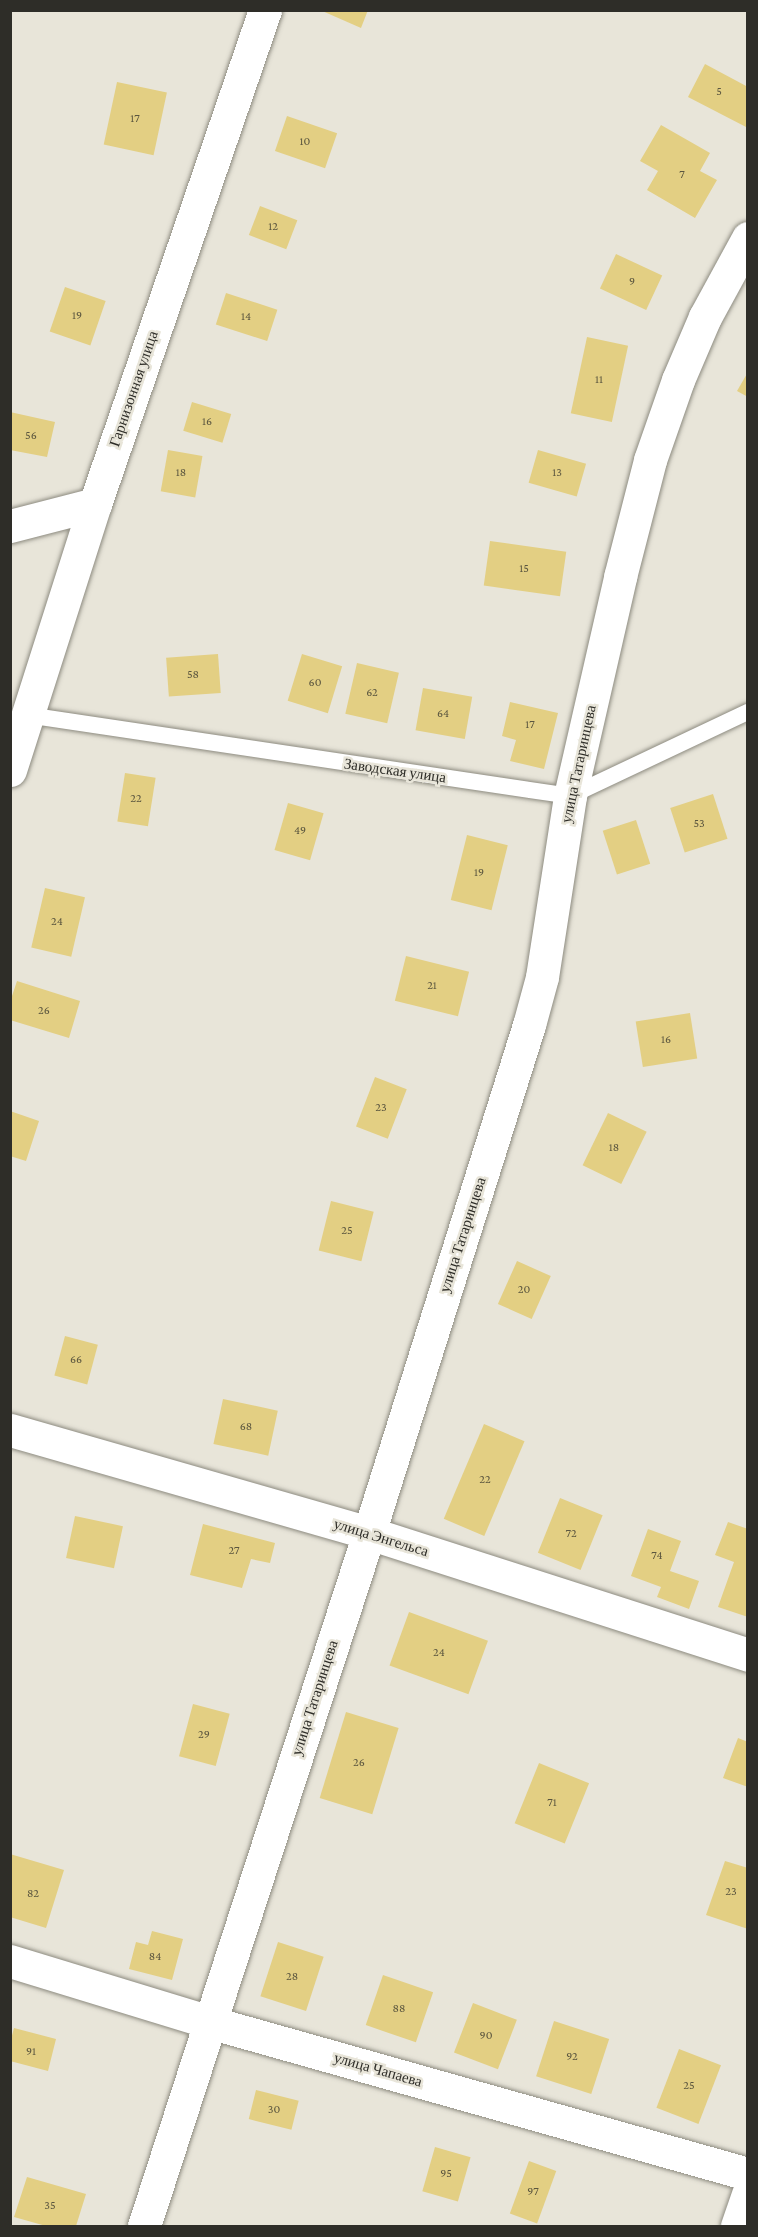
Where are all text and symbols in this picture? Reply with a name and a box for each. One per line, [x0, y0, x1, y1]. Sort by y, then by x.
house number: 5 [716, 85, 722, 99]
house number: 17 [130, 112, 140, 126]
house number: 10 [300, 135, 310, 149]
house number: 7 [679, 168, 685, 182]
house number: 12 [268, 220, 278, 234]
house number: 9 [629, 275, 635, 289]
house number: 19 [72, 309, 82, 323]
house number: 14 [241, 310, 251, 324]
street label: Гарнизонная улица [106, 329, 162, 449]
house number: 11 [595, 373, 603, 387]
house number: 16 [202, 415, 212, 429]
house number: 56 [25, 429, 37, 443]
house number: 18 [176, 466, 186, 480]
house number: 13 [552, 466, 562, 480]
house number: 15 [519, 562, 529, 576]
house number: 58 [187, 668, 199, 682]
house number: 60 [309, 676, 321, 690]
house number: 62 [366, 686, 378, 700]
street label: улица Татаринцева [558, 703, 600, 825]
house number: 64 [437, 707, 449, 721]
house number: 17 [525, 718, 535, 732]
street label: Заводская улица [343, 755, 447, 787]
house number: 22 [130, 792, 142, 806]
house number: 53 [693, 817, 705, 831]
house number: 49 [294, 824, 306, 838]
house number: 19 [474, 866, 484, 880]
house number: 24 [51, 915, 63, 929]
house number: 21 [427, 979, 437, 993]
house number: 26 [38, 1004, 50, 1018]
house number: 16 [661, 1033, 671, 1047]
house number: 23 [375, 1101, 387, 1115]
house number: 18 [609, 1141, 619, 1155]
street label: улица Татаринцева [436, 1175, 490, 1295]
house number: 25 [341, 1224, 353, 1238]
house number: 20 [518, 1283, 530, 1297]
house number: 66 [70, 1353, 82, 1367]
house number: 68 [240, 1420, 252, 1434]
house number: 22 [479, 1473, 491, 1487]
street label: улица Энгельса [331, 1515, 431, 1561]
house number: 72 [565, 1527, 577, 1541]
house number: 27 [228, 1544, 240, 1558]
house number: 74 [651, 1549, 663, 1563]
street label: улица Татаринцева [288, 1638, 342, 1758]
house number: 24 [433, 1646, 445, 1660]
house number: 29 [198, 1728, 210, 1742]
house number: 26 [353, 1756, 365, 1770]
house number: 71 [547, 1796, 557, 1810]
house number: 23 [725, 1885, 737, 1899]
house number: 82 [27, 1887, 39, 1901]
house number: 84 [149, 1950, 161, 1964]
house number: 28 [286, 1970, 298, 1984]
house number: 88 [393, 2002, 405, 2016]
house number: 90 [480, 2029, 492, 2043]
house number: 91 [26, 2045, 36, 2059]
street label: улица Чапаева [332, 2049, 424, 2091]
house number: 92 [566, 2050, 578, 2064]
house number: 25 [683, 2079, 695, 2093]
house number: 30 [268, 2103, 280, 2117]
house number: 95 [440, 2167, 452, 2181]
house number: 97 [527, 2185, 539, 2199]
house number: 35 [44, 2199, 56, 2213]

